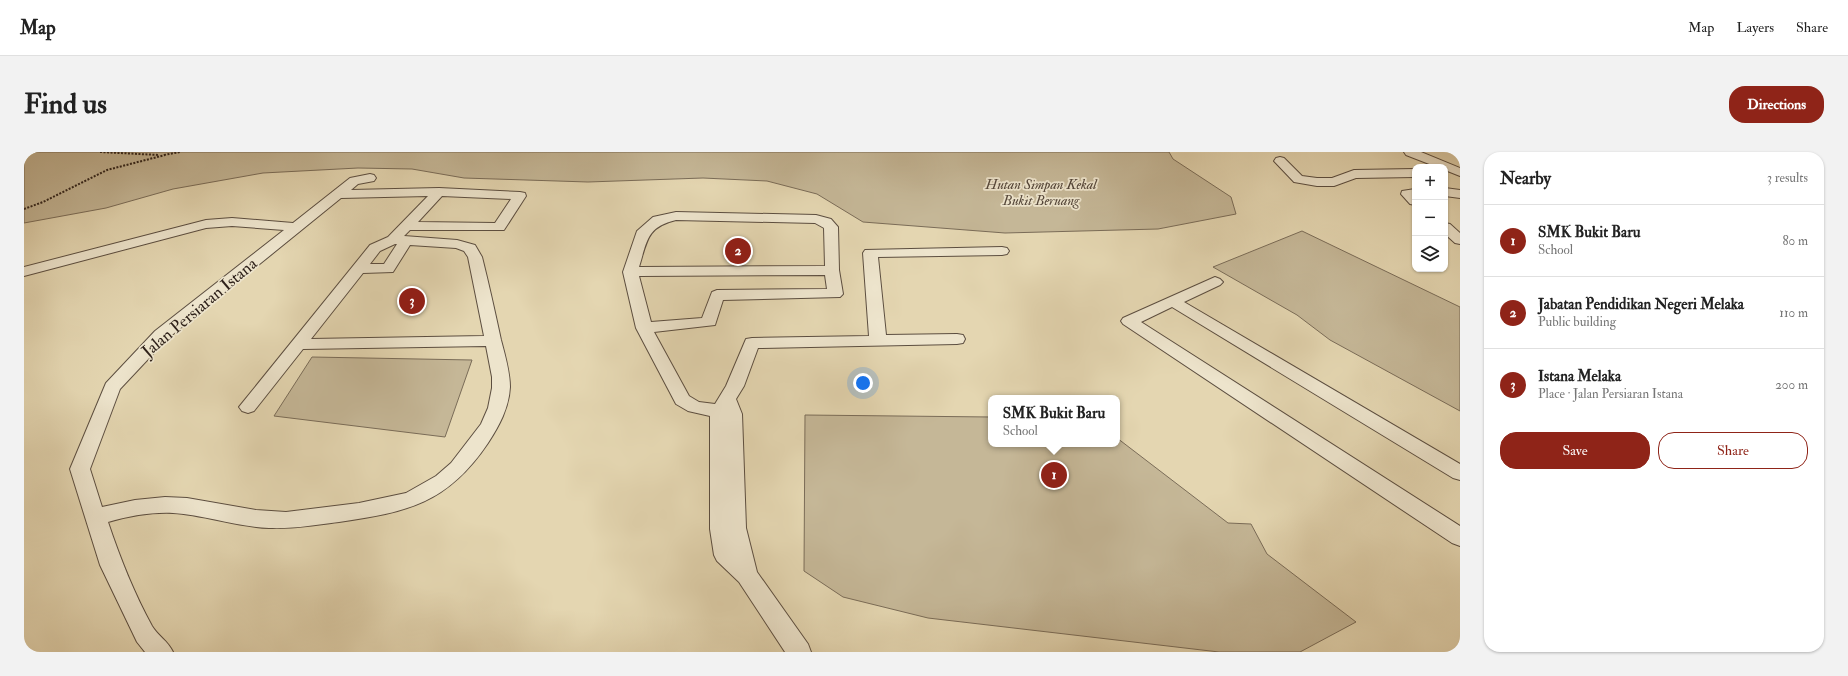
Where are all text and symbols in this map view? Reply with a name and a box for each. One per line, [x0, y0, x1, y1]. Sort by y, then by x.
text: Map [20, 16, 56, 40]
text: Map [1688, 19, 1714, 36]
text: Layers [1736, 19, 1774, 36]
text: Share [1796, 19, 1828, 36]
button: Directions [1729, 86, 1824, 123]
text: Find us [24, 87, 107, 122]
map controls [1412, 164, 1448, 272]
button: + [1412, 164, 1448, 200]
text: Nearby [1500, 168, 1551, 189]
text: 3 results [1767, 170, 1808, 186]
park label: Hutan Simpan Kekal Bukit Beruang [984, 176, 1098, 209]
button: − [1412, 200, 1448, 236]
text: SMK Bukit Baru [1538, 223, 1641, 242]
text: 1 [1511, 233, 1515, 249]
text: 80 m [1782, 233, 1808, 249]
pin: 2 [725, 236, 751, 266]
button: layers [1412, 236, 1448, 272]
text: School [1538, 242, 1573, 258]
street label: Jalan Persiaran Istana [137, 252, 263, 363]
pin: 3 [399, 286, 425, 316]
text: Jabatan Pendidikan Negeri Melaka [1538, 295, 1744, 314]
text: 2 [1510, 305, 1516, 321]
text: 110 m [1779, 305, 1808, 321]
text: Public building [1538, 314, 1616, 330]
text: Istana Melaka [1538, 367, 1621, 386]
your location [853, 373, 873, 393]
text: 3 [1511, 377, 1516, 393]
text: 200 m [1775, 377, 1808, 393]
text: Place · Jalan Persiaran Istana [1538, 386, 1683, 402]
popup [988, 395, 1120, 447]
text: SMK Bukit Baru [1003, 404, 1105, 423]
text: School [1003, 423, 1038, 439]
button: Save [1500, 432, 1650, 469]
button: Share [1658, 432, 1808, 469]
pin: 1 [1041, 460, 1067, 490]

